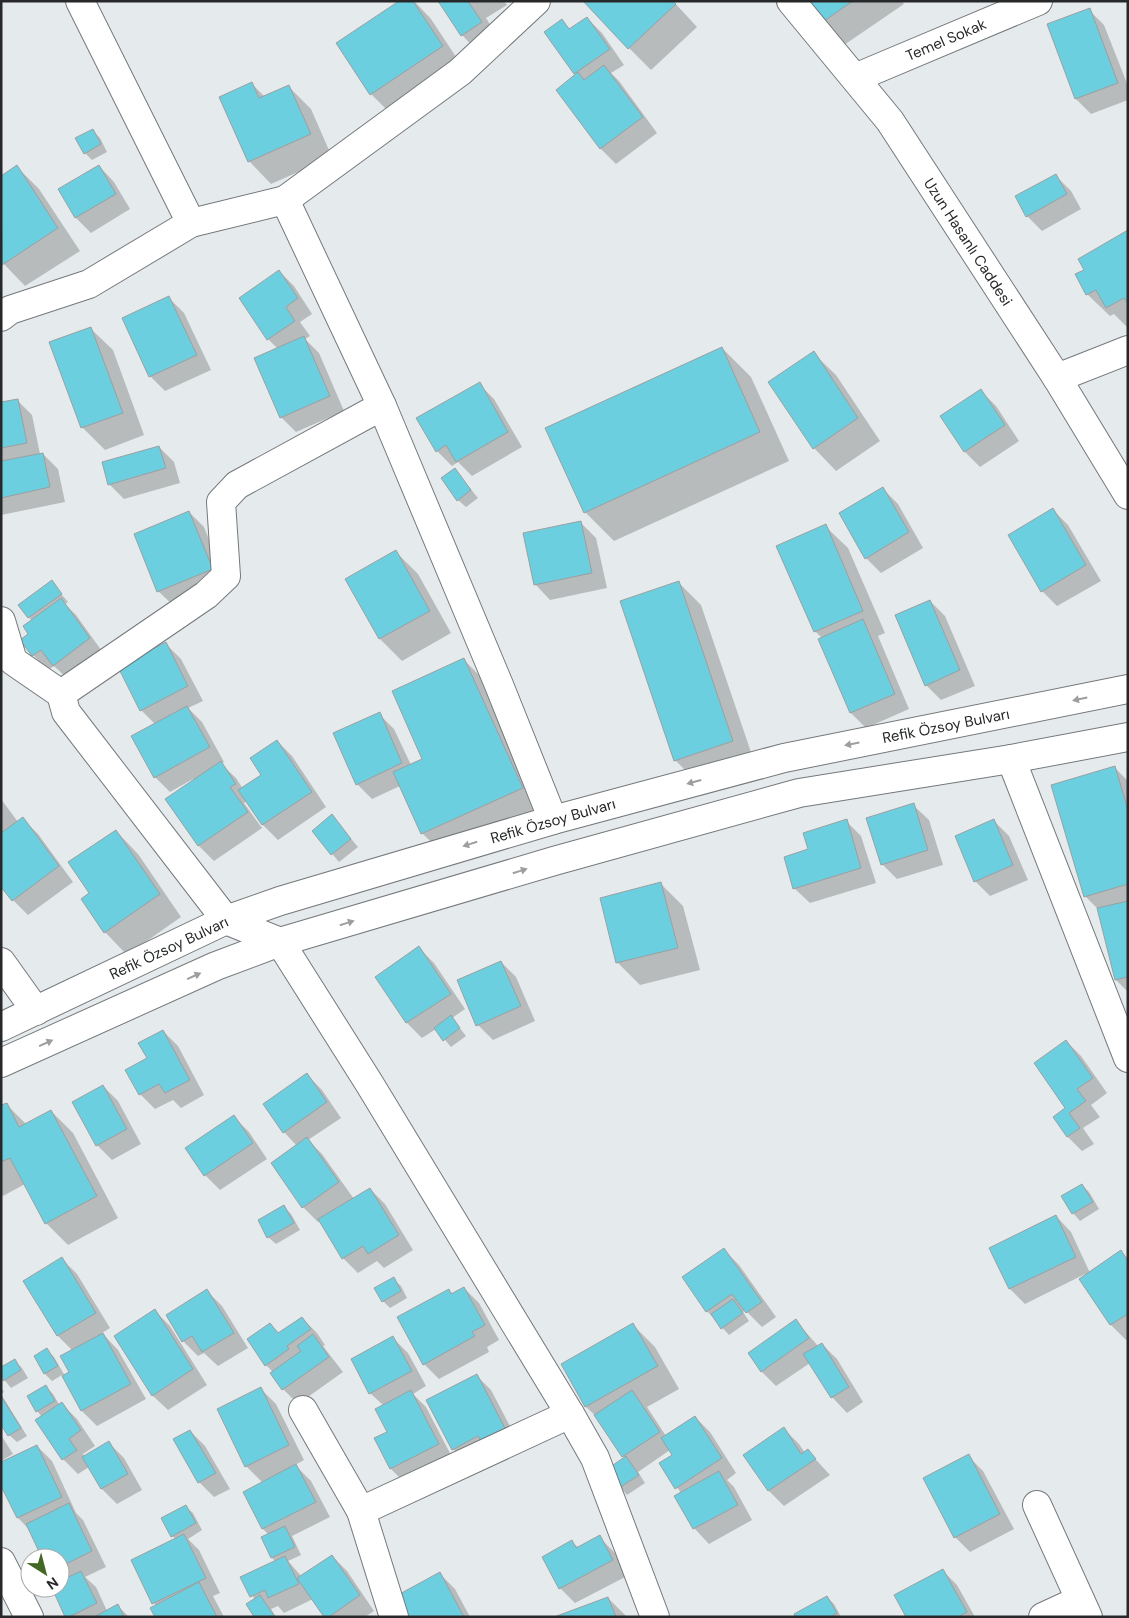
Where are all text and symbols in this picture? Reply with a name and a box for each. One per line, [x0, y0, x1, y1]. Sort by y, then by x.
street label: Temel Sokak [903, 14, 990, 66]
street label: Uzun Hasanlı Caddesi [919, 174, 1017, 310]
one-way arrow [1072, 695, 1088, 703]
street label: Refik Özsoy Bulvarı [881, 704, 1011, 748]
one-way arrow [844, 741, 860, 749]
one-way arrow [687, 778, 702, 786]
street label: Refik Özsoy Bulvarı [488, 794, 618, 848]
one-way arrow [462, 841, 477, 849]
one-way arrow [512, 867, 527, 875]
street label: Refik Özsoy Bulvarı [106, 912, 232, 984]
one-way arrow [340, 918, 355, 926]
one-way arrow [187, 972, 201, 980]
one-way arrow [39, 1038, 53, 1046]
north arrow [20, 1548, 70, 1598]
text: N [43, 1573, 62, 1594]

